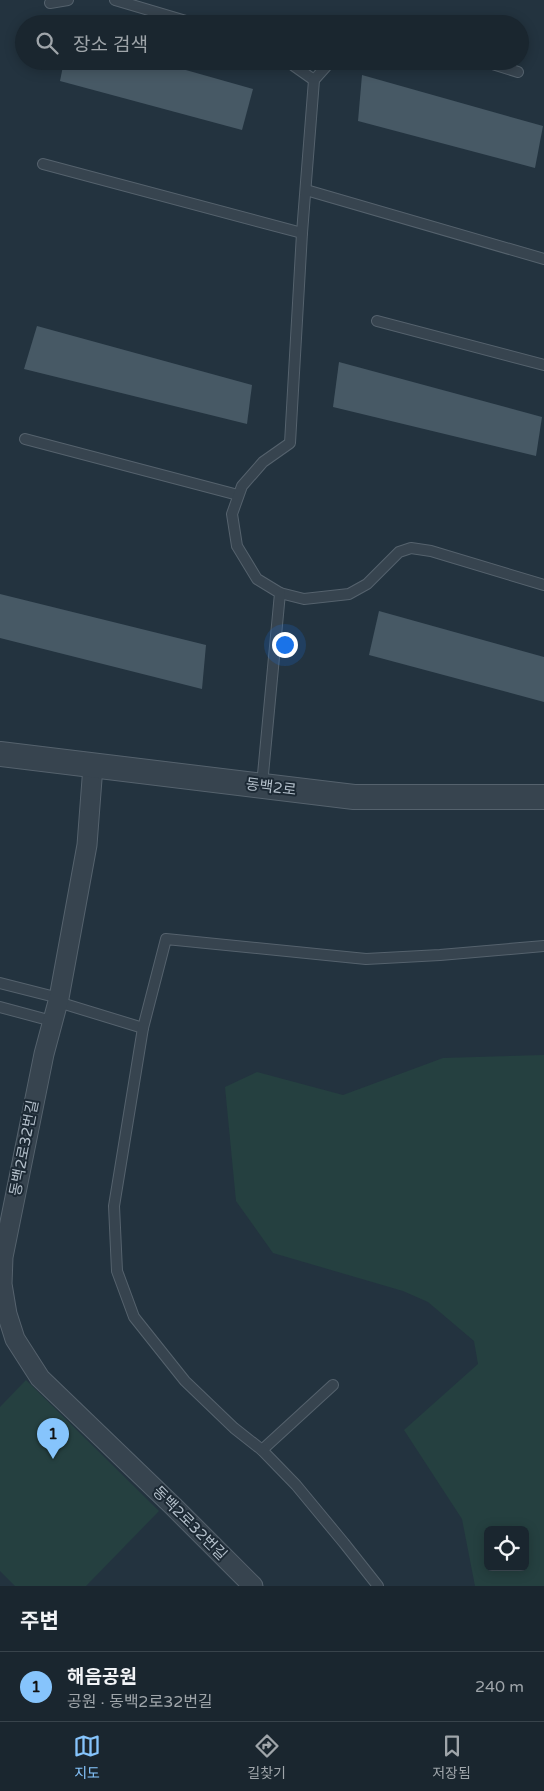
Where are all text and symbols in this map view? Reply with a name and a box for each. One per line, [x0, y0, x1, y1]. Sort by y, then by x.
search box [15, 15, 529, 70]
icon: search [33, 29, 61, 57]
text: 장소 검색 [73, 34, 148, 56]
your location [272, 632, 298, 658]
street label: 동백2로 [245, 775, 297, 799]
street label: 동백2로32번길 [6, 1099, 42, 1197]
pin: 1 [37, 1418, 69, 1459]
street label: 동백2로32번길 [149, 1482, 231, 1564]
map controls [484, 1526, 529, 1571]
button: locate [484, 1526, 529, 1571]
text: 주변 [20, 1609, 59, 1634]
text: 해음공원 [67, 1666, 137, 1688]
text: 1 [31, 1677, 41, 1697]
text: 240 m [475, 1677, 524, 1697]
text: 공원 · 동백2로32번길 [67, 1692, 213, 1712]
tab: 지도 [73, 1732, 101, 1782]
tab: 길찾기 [247, 1732, 286, 1782]
tab: 저장됨 [432, 1732, 471, 1782]

